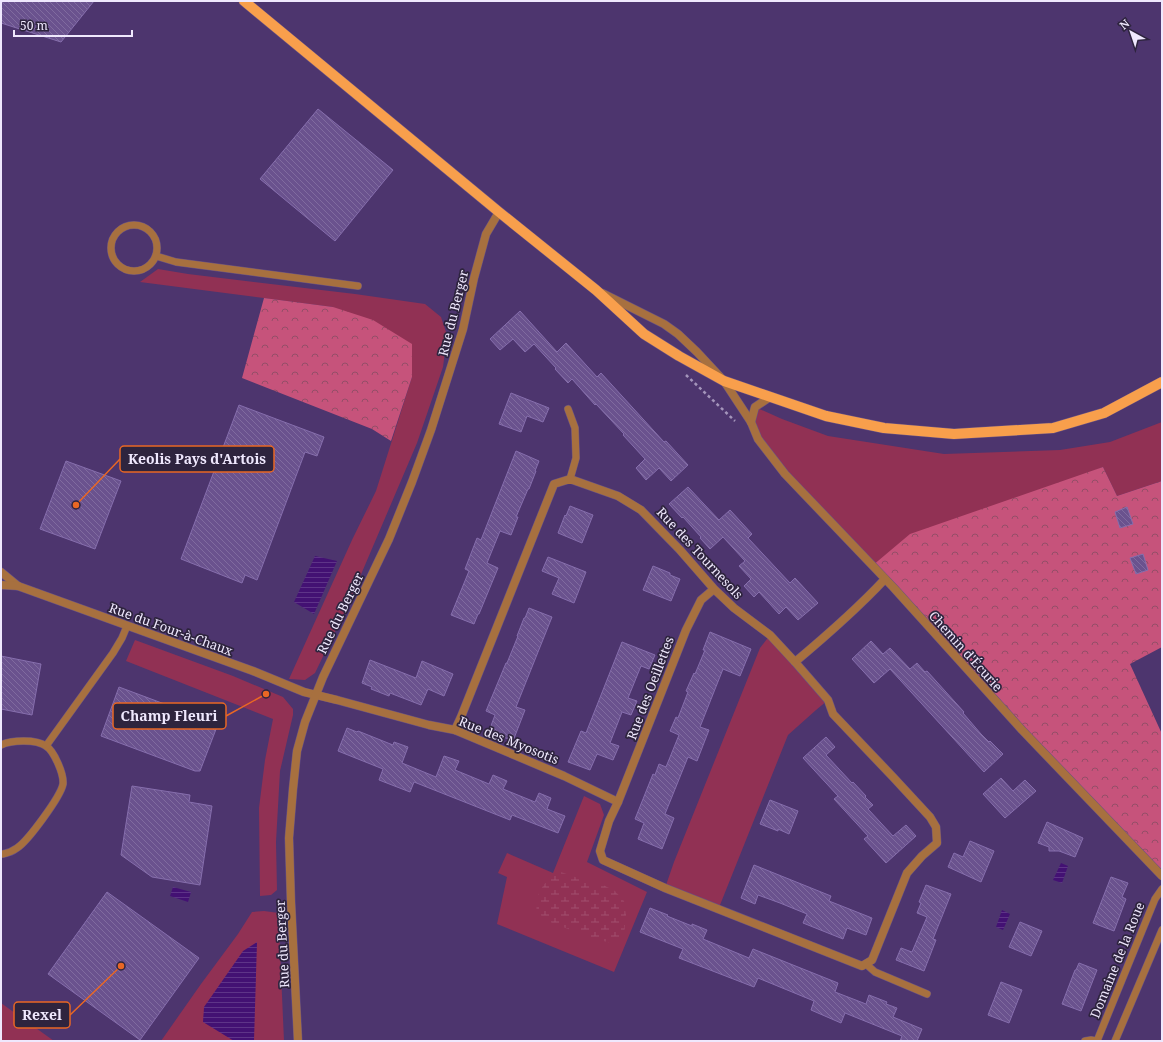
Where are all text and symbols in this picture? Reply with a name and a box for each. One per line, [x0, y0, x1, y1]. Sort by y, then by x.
scale bar [14, 12, 132, 38]
north arrow [1111, 12, 1151, 52]
text: N [1116, 15, 1133, 32]
text: 50 m [20, 17, 48, 34]
street label: Rue du Berger [434, 268, 472, 358]
callout: Keolis Pays d'Artois [120, 446, 274, 472]
text: Keolis Pays d'Artois [128, 449, 266, 468]
street label: Rue des Tournesols [653, 503, 747, 603]
street label: Rue du Berger [313, 569, 367, 657]
street label: Rue du Four-à-Chaux [107, 598, 236, 660]
street label: Chemin d'Écurie [925, 607, 1007, 695]
street label: Rue des Oeillettes [622, 634, 678, 742]
callout: Champ Fleuri [113, 703, 226, 729]
text: Champ Fleuri [121, 706, 217, 725]
street label: Rue des Myosotis [456, 712, 562, 768]
street label: Rue du Berger [271, 899, 293, 989]
street label: Domaine de la Roue [1085, 899, 1149, 1021]
callout: Rexel [14, 1002, 70, 1028]
text: Rexel [22, 1005, 62, 1024]

